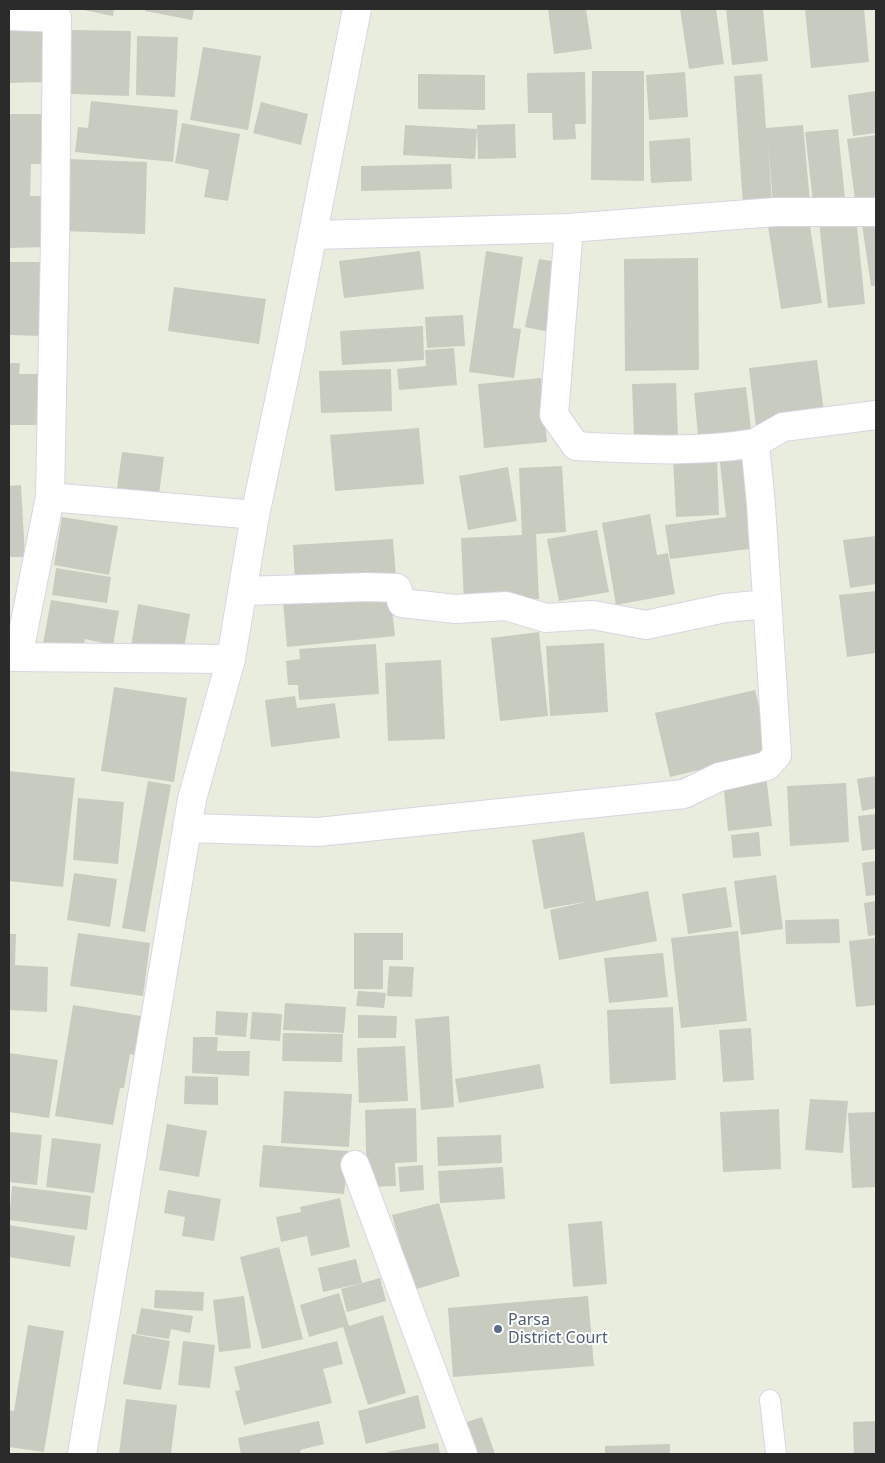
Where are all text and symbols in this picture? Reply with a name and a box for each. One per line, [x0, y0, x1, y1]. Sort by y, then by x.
place label: Parsa District Court [508, 1310, 608, 1348]
marker: Parsa District Court [492, 1323, 504, 1335]

